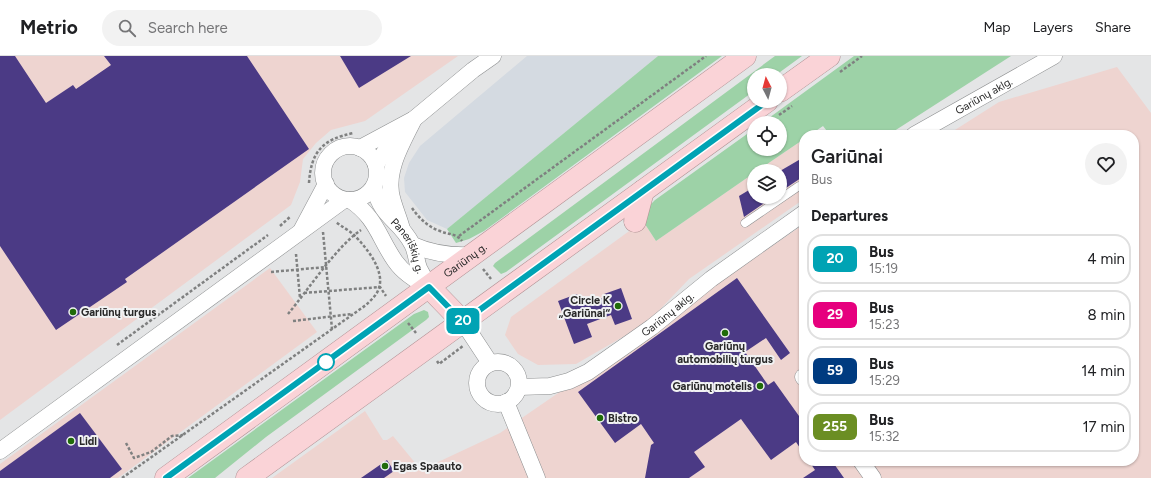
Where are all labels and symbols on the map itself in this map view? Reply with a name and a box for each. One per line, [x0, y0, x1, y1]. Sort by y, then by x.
north arrow [747, 68, 787, 108]
street label: Gariūnų aklg. [953, 75, 1015, 117]
street label: Paneriškių g. [388, 216, 427, 276]
street label: Gariūnų g. [441, 240, 489, 281]
street label: Gariūnų aklg. [639, 290, 697, 339]
place label: Circle K „Gariūnai“ [559, 294, 611, 320]
marker: Circle K „Gariūnai“ [613, 301, 623, 311]
place label: Gariūnų turgus [81, 306, 156, 319]
marker: Gariūnų turgus [68, 307, 78, 317]
line badge: 20 [445, 308, 481, 334]
marker: Gariūnų automobilių turgus [720, 328, 730, 338]
place label: Gariūnų automobilių turgus [677, 340, 773, 366]
unlabelled marker [317, 353, 335, 371]
place label: Gariūnų motelis [672, 380, 752, 393]
marker: Gariūnų motelis [755, 381, 765, 391]
place label: Bistro [608, 412, 638, 425]
marker: Bistro [595, 413, 605, 423]
place label: Lidl [79, 435, 97, 448]
marker: Lidl [66, 436, 76, 446]
place label: Egas Spaauto [393, 460, 462, 473]
marker: Egas Spaauto [380, 461, 390, 471]

